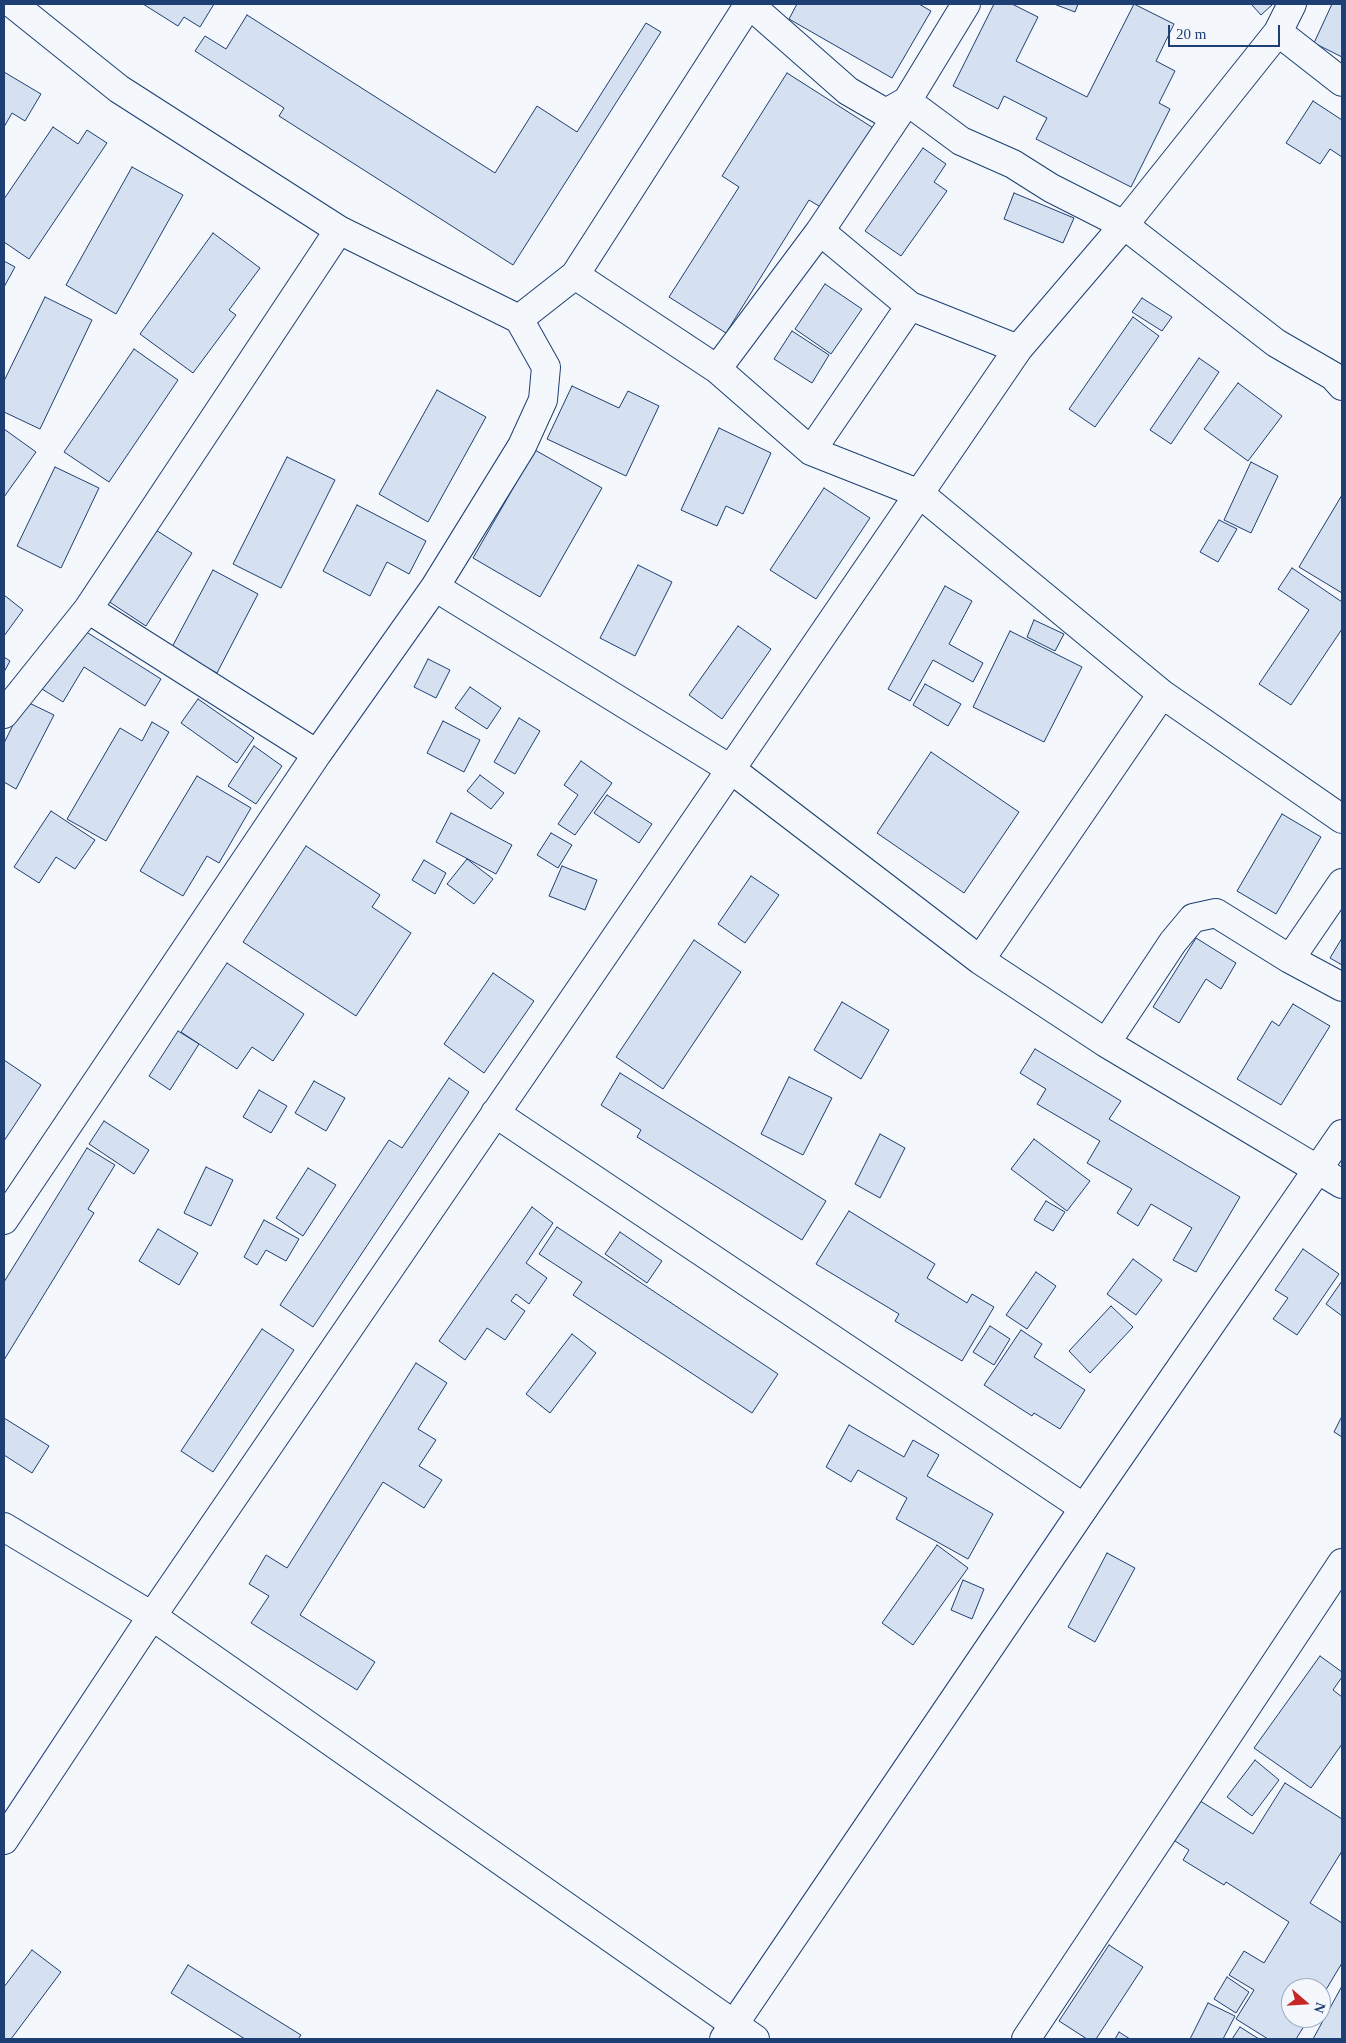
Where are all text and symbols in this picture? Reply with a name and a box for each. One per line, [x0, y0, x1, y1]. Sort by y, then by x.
scale bar [1171, 15, 1284, 47]
text: 20 m [1176, 26, 1206, 42]
north arrow [1281, 1978, 1331, 2028]
text: N [1311, 2000, 1328, 2015]

